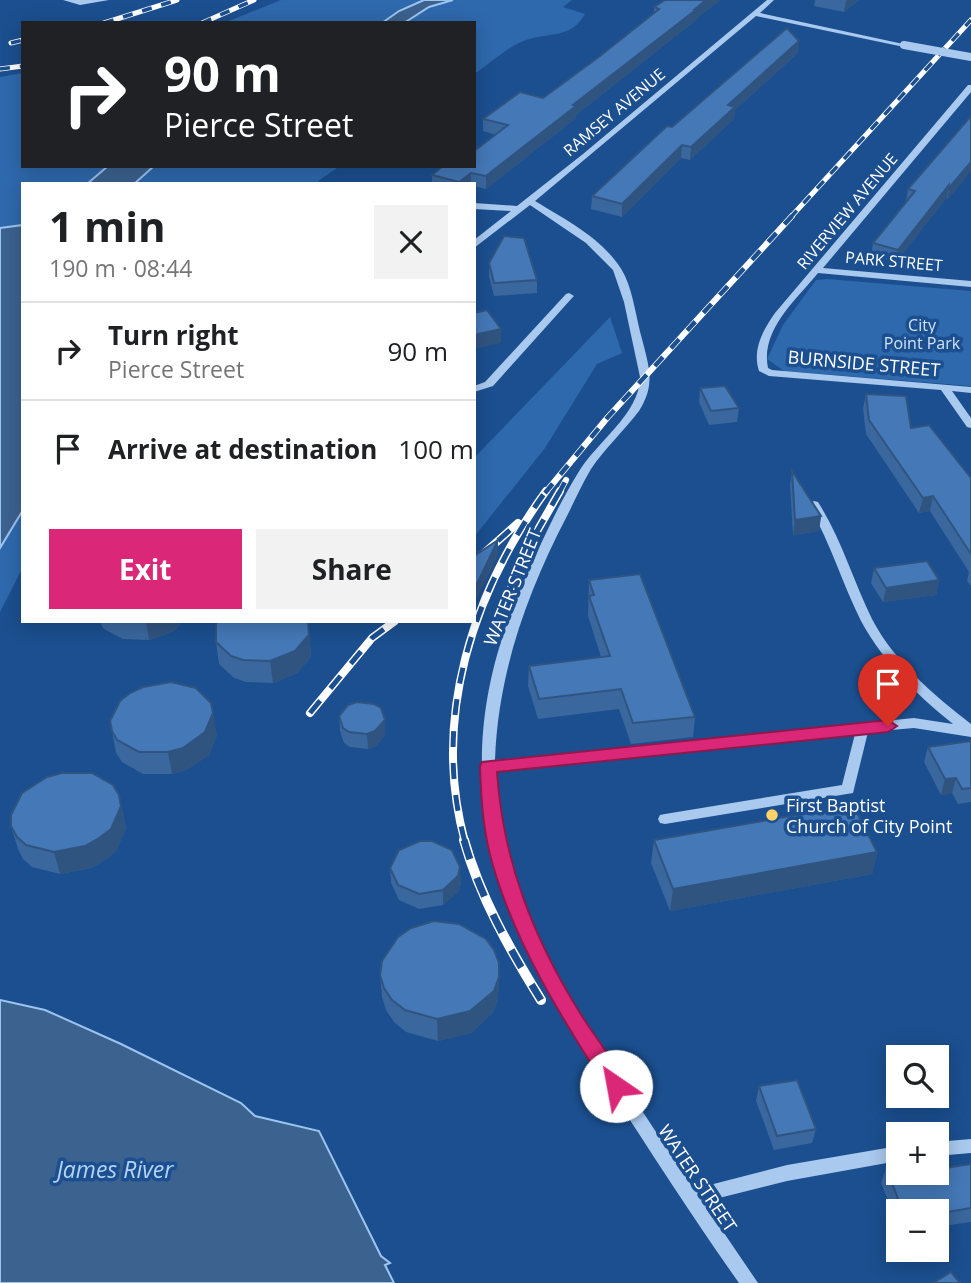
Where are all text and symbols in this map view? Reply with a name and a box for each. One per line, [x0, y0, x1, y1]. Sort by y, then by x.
text: 90 m [164, 40, 281, 106]
icon: right [49, 49, 140, 140]
street label: RAMSEY AVENUE [559, 63, 669, 161]
text: Pierce Street [164, 103, 353, 146]
street label: RIVERVIEW AVENUE [792, 148, 902, 274]
text: 1 min [49, 197, 166, 254]
button: close [374, 205, 448, 279]
street label: PARK STREET [844, 246, 944, 276]
text: 190 m · 08:44 [49, 252, 192, 284]
park label: City Point Park [884, 314, 961, 354]
text: Turn right [108, 317, 239, 353]
icon: right [49, 332, 87, 370]
text: 90 m [387, 333, 448, 369]
street label: BURNSIDE STREET [787, 344, 941, 382]
text: Pierce Street [108, 353, 244, 385]
icon: arrive [49, 430, 87, 468]
text: Arrive at destination [108, 431, 377, 467]
text: 100 m [398, 431, 474, 467]
street label: WATER STREET [478, 525, 546, 649]
button: Exit [49, 529, 242, 609]
button: Share [256, 529, 448, 609]
pin [858, 654, 918, 726]
icon: arrive [869, 665, 907, 703]
place label: First Baptist Church of City Point [786, 793, 952, 838]
marker: First Baptist Church of City Point [764, 807, 780, 823]
map controls [886, 1045, 949, 1262]
button: search [886, 1045, 949, 1108]
position arrow [579, 1049, 653, 1123]
street label: WATER STREET [653, 1120, 743, 1236]
button: + [886, 1122, 949, 1185]
water label: James River [53, 1153, 174, 1185]
button: − [886, 1199, 949, 1262]

